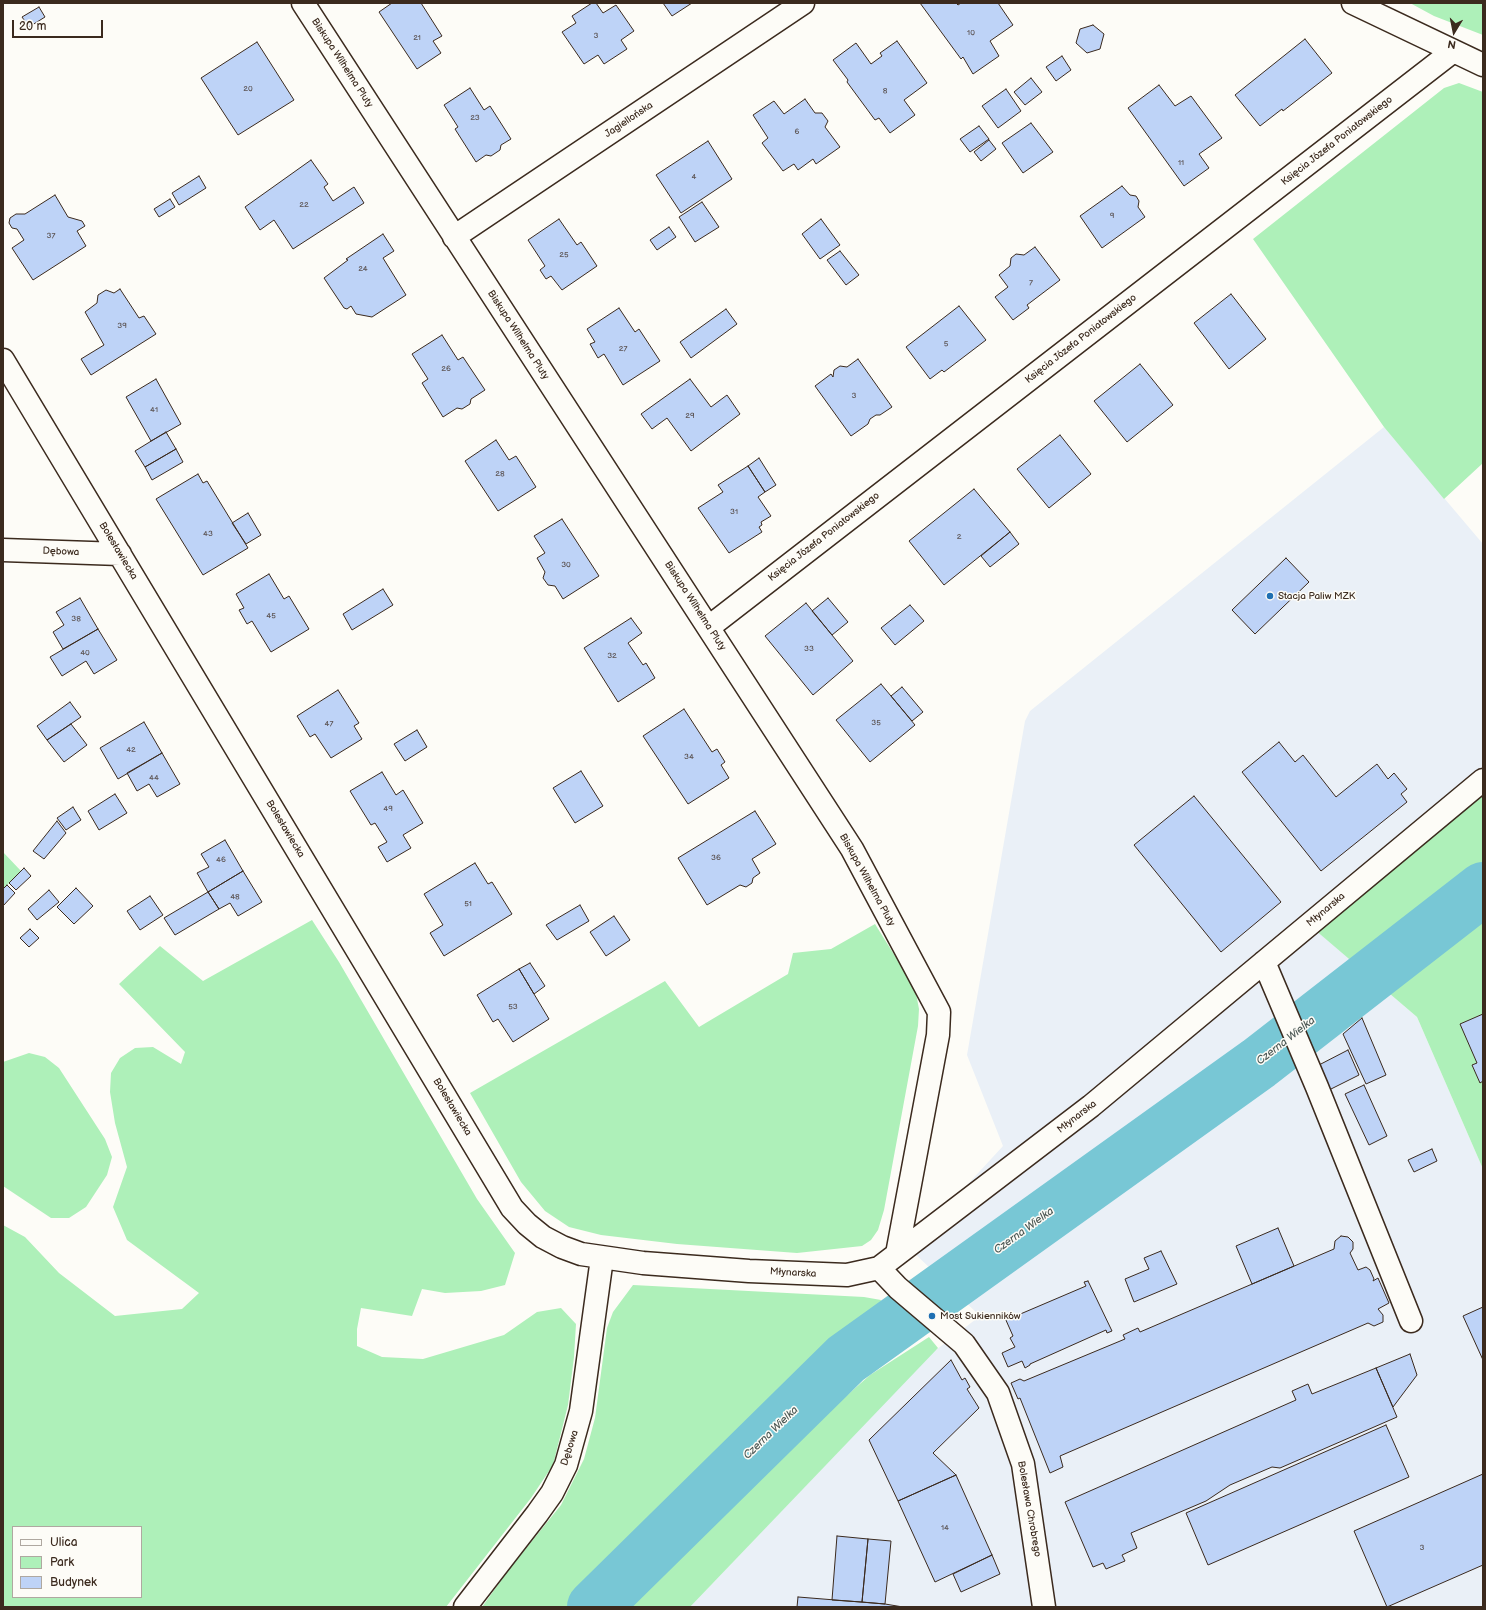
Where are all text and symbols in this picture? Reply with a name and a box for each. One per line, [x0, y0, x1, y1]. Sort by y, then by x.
scale bar [14, 12, 105, 38]
north arrow [1434, 12, 1474, 52]
street label: Biskupa Wilhelma Pluty [309, 16, 375, 110]
text: 20 m [19, 19, 46, 34]
house number: 10 [967, 28, 975, 38]
house number: 3 [594, 31, 598, 41]
house number: 21 [413, 33, 421, 43]
text: N [1447, 37, 1457, 51]
house number: 20 [243, 84, 253, 94]
house number: 8 [883, 86, 887, 96]
street label: Księcia Józefa Poniatowskiego [1279, 94, 1395, 188]
street label: Jagiellońska [603, 99, 655, 141]
house number: 23 [470, 113, 480, 123]
house number: 6 [795, 127, 799, 137]
house number: 11 [1178, 158, 1184, 168]
house number: 4 [692, 172, 696, 182]
house number: 22 [299, 200, 309, 210]
house number: 9 [1110, 211, 1114, 221]
house number: 37 [47, 231, 55, 241]
house number: 25 [559, 250, 569, 260]
house number: 24 [358, 264, 368, 274]
house number: 7 [1029, 278, 1033, 288]
street label: Biskupa Wilhelma Pluty [485, 288, 551, 382]
street label: Księcia Józefa Poniatowskiego [1023, 292, 1139, 386]
house number: 39 [117, 321, 127, 331]
house number: 5 [944, 339, 948, 349]
house number: 27 [619, 344, 627, 354]
house number: 26 [441, 364, 451, 374]
house number: 3 [852, 391, 856, 401]
house number: 41 [150, 405, 158, 415]
house number: 29 [685, 411, 695, 421]
house number: 28 [495, 469, 505, 479]
street label: Księcia Józefa Poniatowskiego [766, 490, 882, 584]
house number: 31 [730, 507, 738, 517]
street label: Bolesławiecka [96, 520, 140, 582]
house number: 43 [203, 529, 213, 539]
house number: 2 [957, 532, 961, 542]
street label: Dębowa [42, 545, 80, 559]
street label: Biskupa Wilhelma Pluty [662, 559, 728, 653]
house number: 30 [561, 560, 571, 570]
place label: Stacja Paliw MZK [1278, 590, 1355, 602]
marker: Stacja Paliw MZK [1265, 591, 1275, 601]
house number: 45 [266, 611, 276, 621]
house number: 38 [71, 614, 81, 624]
house number: 33 [804, 644, 814, 654]
house number: 40 [80, 648, 90, 658]
house number: 32 [607, 651, 617, 661]
house number: 35 [871, 718, 881, 728]
house number: 47 [325, 719, 333, 729]
house number: 42 [126, 745, 136, 755]
house number: 34 [684, 752, 694, 762]
house number: 44 [149, 773, 159, 783]
street label: Bolesławiecka [263, 798, 307, 860]
house number: 49 [383, 804, 393, 814]
street label: Biskupa Wilhelma Pluty [837, 832, 897, 928]
house number: 36 [711, 853, 721, 863]
house number: 46 [216, 855, 226, 865]
street label: Młynarska [1304, 890, 1348, 930]
house number: 48 [230, 892, 240, 902]
house number: 51 [464, 899, 472, 909]
house number: 53 [508, 1002, 518, 1012]
water label: Czerna Wielka [1254, 1014, 1318, 1068]
street label: Bolesławiecka [430, 1076, 474, 1138]
street label: Młynarska [1055, 1098, 1099, 1136]
water label: Czerna Wielka [991, 1205, 1057, 1257]
street label: Młynarska [769, 1266, 817, 1280]
place label: Most Sukienników [940, 1310, 1021, 1322]
marker: Most Sukienników [927, 1311, 937, 1321]
water label: Czerna Wielka [741, 1404, 801, 1462]
street label: Dębowa [559, 1429, 581, 1467]
street label: Bolesława Chrobrego [1015, 1460, 1043, 1558]
house number: 14 [941, 1523, 949, 1533]
legend [12, 1526, 142, 1598]
text: Ulica [50, 1535, 77, 1550]
house number: 3 [1420, 1543, 1424, 1553]
text: Park [50, 1555, 74, 1570]
text: Budynek [50, 1575, 97, 1590]

